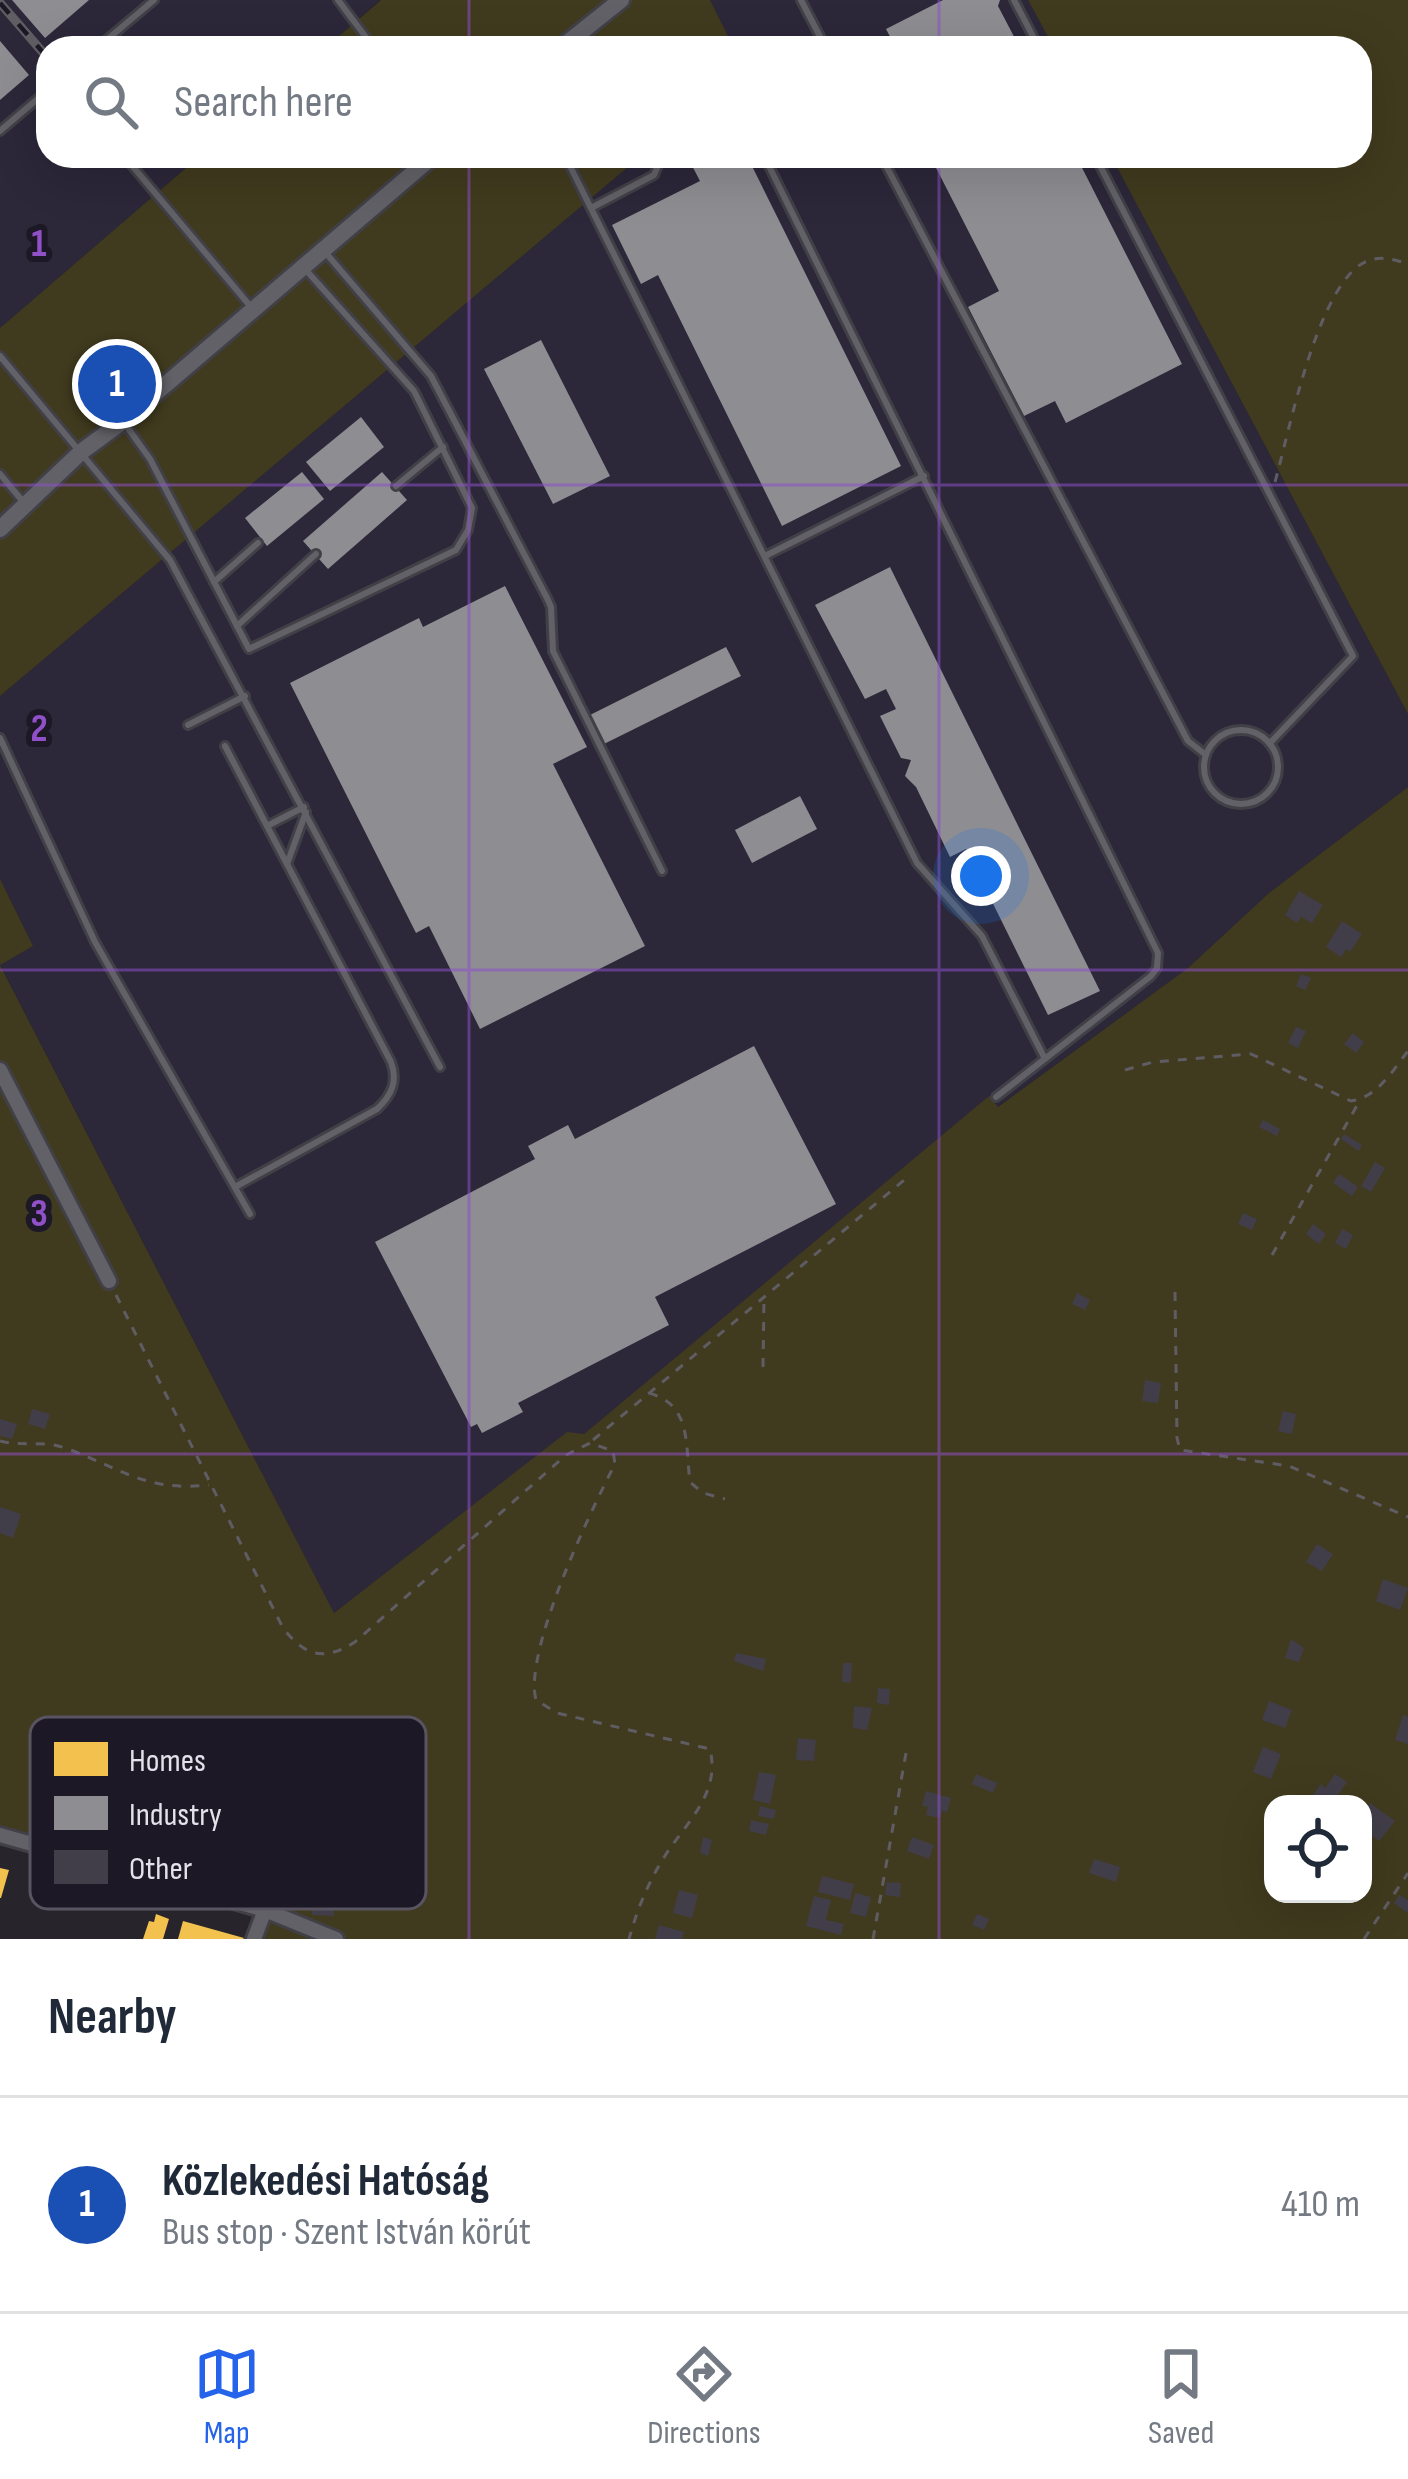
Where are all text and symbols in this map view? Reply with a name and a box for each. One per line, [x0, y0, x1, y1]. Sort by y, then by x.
search box [36, 36, 1372, 168]
icon: search [78, 69, 144, 135]
text: Search here [174, 75, 353, 130]
text: 1 [31, 221, 47, 268]
pin: 1 [78, 339, 156, 429]
text: 2 [30, 706, 48, 753]
your location [951, 846, 1011, 906]
text: 3 [30, 1191, 48, 1238]
legend [30, 1717, 426, 1909]
text: Homes [129, 1741, 206, 1781]
text: Industry [129, 1795, 222, 1835]
map controls [1264, 1795, 1372, 1903]
button: locate [1264, 1795, 1372, 1903]
text: Other [129, 1849, 192, 1889]
text: Nearby [48, 1987, 177, 2048]
text: Közlekedési Hatóság [162, 2154, 489, 2209]
text: 1 [79, 2181, 95, 2228]
text: 410 m [1281, 2181, 1360, 2228]
text: Bus stop · Szent István körút [162, 2209, 531, 2256]
tab: Map [194, 2341, 260, 2453]
tab: Directions [647, 2341, 761, 2453]
tab: Saved [1148, 2341, 1214, 2453]

